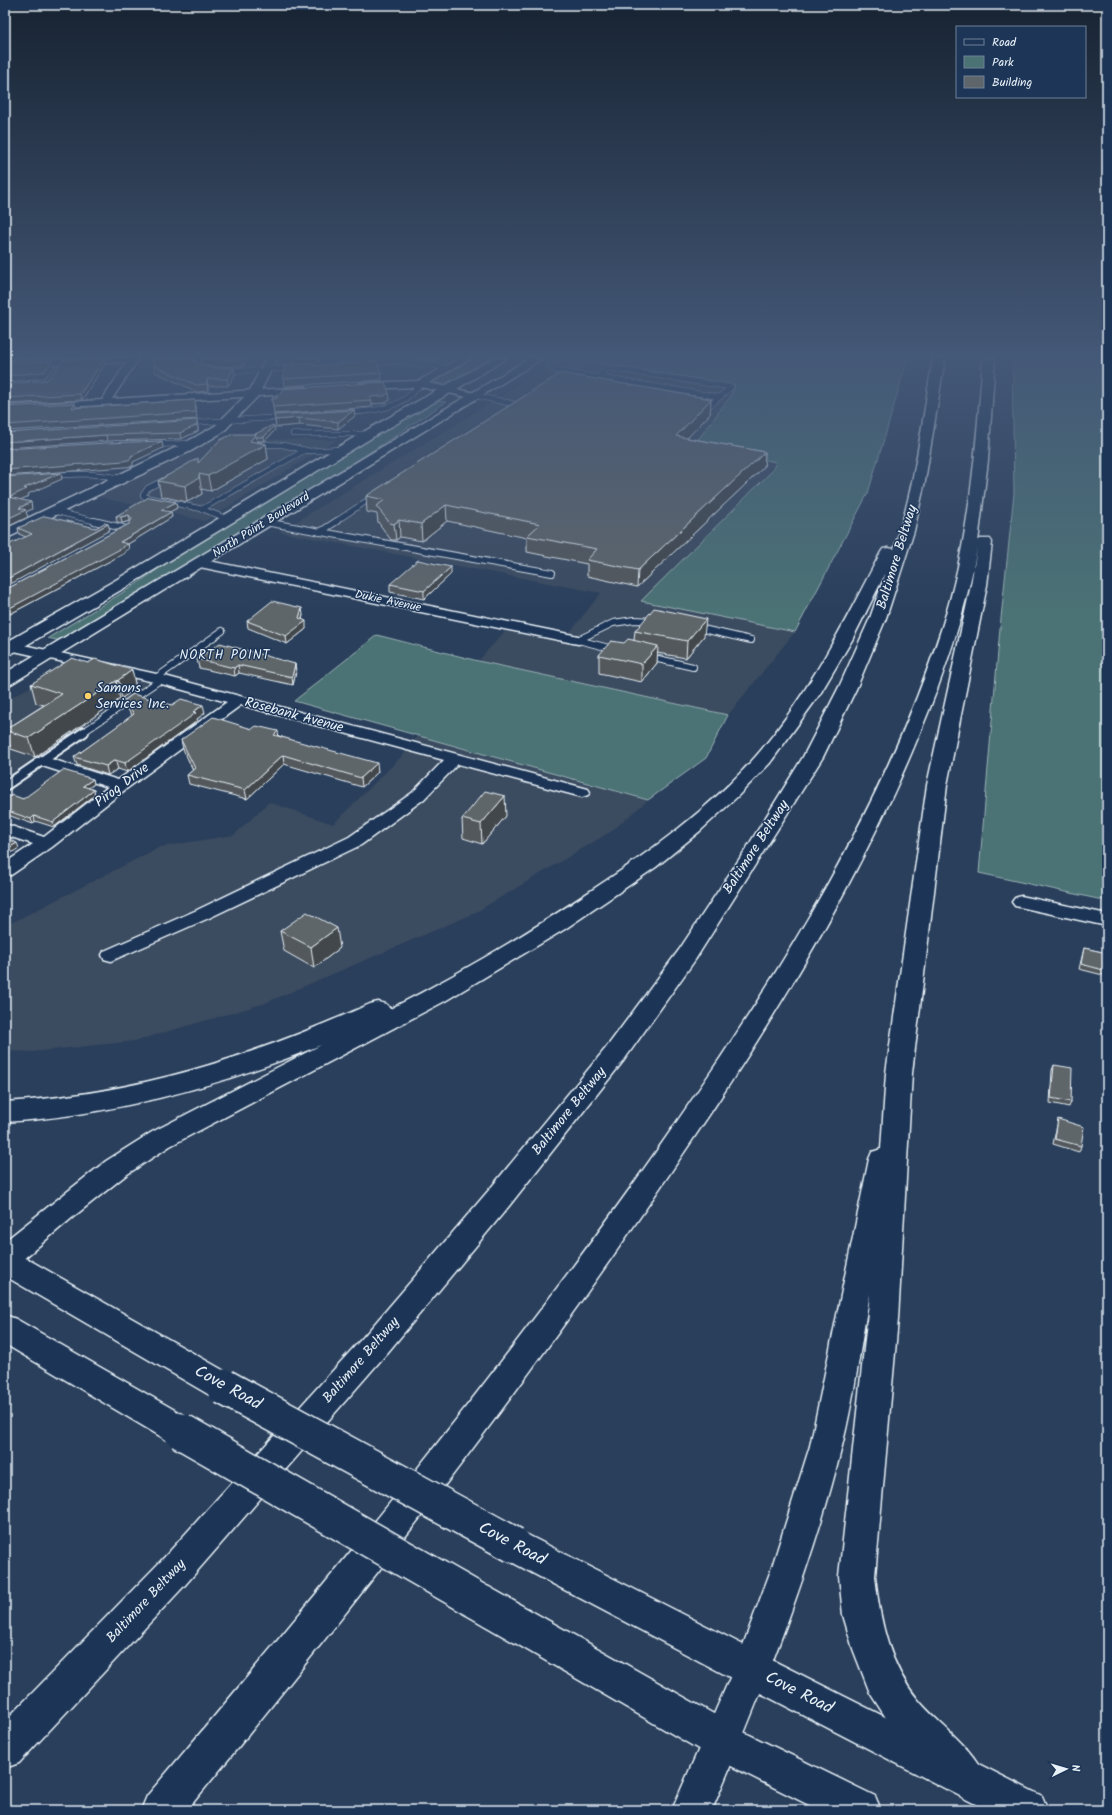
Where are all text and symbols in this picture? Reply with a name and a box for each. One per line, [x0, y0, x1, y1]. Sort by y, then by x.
legend [956, 26, 1086, 98]
text: Road [992, 33, 1017, 52]
text: Park [992, 53, 1014, 72]
text: Building [992, 73, 1032, 92]
street label: North Point Boulevard [209, 487, 314, 563]
street label: Baltimore Beltway [871, 502, 923, 612]
street label: Dukie Avenue [353, 585, 424, 617]
district label: NORTH POINT [179, 645, 271, 666]
place label: Samons Services Inc. [96, 677, 169, 715]
marker: Samons Services Inc. [83, 691, 93, 701]
street label: Rosebank Avenue [242, 691, 347, 739]
street label: Pirog Drive [90, 757, 154, 813]
street label: Baltimore Beltway [717, 795, 795, 898]
street label: Baltimore Beltway [526, 1062, 612, 1160]
street label: Baltimore Beltway [317, 1312, 405, 1408]
street label: Cove Road [189, 1358, 267, 1418]
street label: Cove Road [473, 1515, 551, 1573]
street label: Baltimore Beltway [101, 1554, 191, 1648]
street label: Cove Road [760, 1664, 838, 1722]
north arrow [1046, 1749, 1086, 1789]
text: N [1066, 1764, 1084, 1773]

